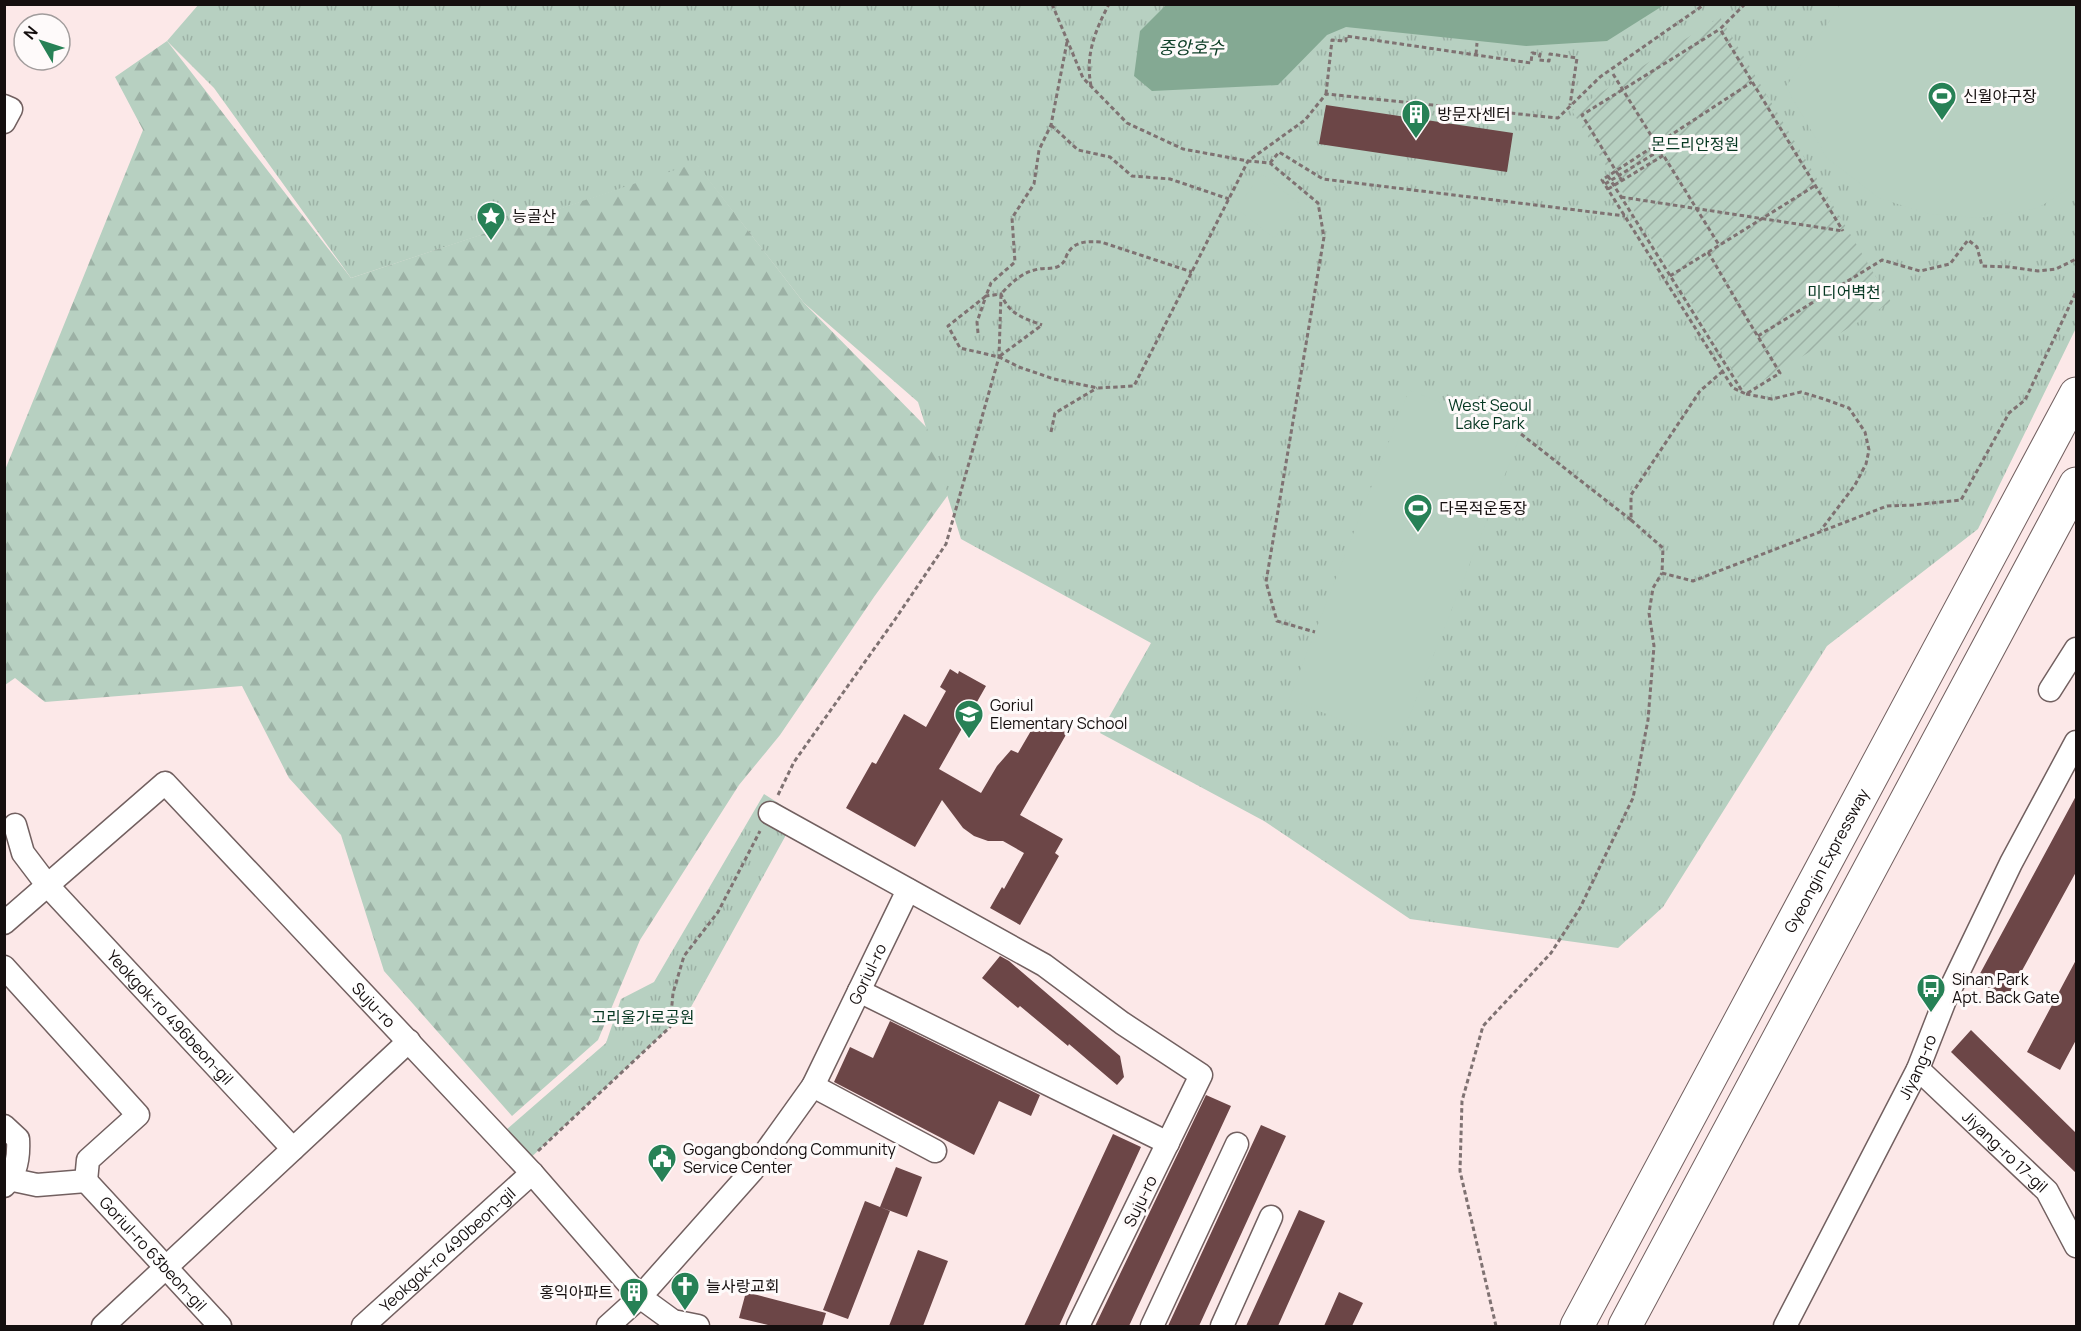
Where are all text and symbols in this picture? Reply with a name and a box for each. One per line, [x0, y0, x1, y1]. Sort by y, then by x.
north arrow [12, 12, 72, 72]
text: N [18, 21, 43, 44]
water label: 중앙호수 [1158, 35, 1226, 59]
sports icon: 신월야구장 [1926, 80, 1958, 122]
place label: 신월야구장 [1963, 85, 2037, 107]
building icon: 방문자센터 [1400, 98, 1432, 140]
place label: 방문자센터 [1437, 103, 1511, 125]
park label: 몬드리안정원 [1651, 133, 1739, 155]
place icon: 능골산 [475, 200, 507, 242]
place label: 능골산 [512, 205, 556, 227]
park label: 미디어벽천 [1807, 281, 1881, 303]
park label: West Seoul Lake Park [1448, 394, 1532, 434]
sports icon: 다목적운동장 [1402, 492, 1434, 534]
place label: 다목적운동장 [1439, 497, 1528, 519]
place label: Goriul Elementary School [990, 694, 1128, 734]
school or university icon: Goriul Elementary School [953, 698, 985, 740]
street label: Gyeongin Expressway [1779, 784, 1874, 937]
street label: Goriul-ro [843, 940, 892, 1008]
street label: Yeokgok-ro 496beon-gil [102, 945, 239, 1089]
place label: Sinan Park Apt. Back Gate [1952, 968, 2060, 1008]
bus stop icon: Sinan Park Apt. Back Gate [1915, 972, 1947, 1014]
street label: Suju-ro [347, 977, 401, 1032]
park label: 고리울가로공원 [591, 1006, 695, 1028]
street label: Jiyang-ro [1893, 1031, 1941, 1103]
street label: Jiyang-ro 17-gil [1958, 1106, 2053, 1197]
place label: Gogangbondong Community Service Center [683, 1138, 897, 1178]
public building icon: Gogangbondong Community Service Center [646, 1142, 678, 1184]
street label: Suju-ro [1118, 1172, 1162, 1230]
street label: Yeokgok-ro 490beon-gil [375, 1182, 520, 1317]
street label: Goriul-ro 63beon-gil [95, 1192, 212, 1316]
church icon: 늘사랑교회 [669, 1270, 701, 1312]
place label: 늘사랑교회 [706, 1275, 780, 1297]
building icon: 홍익아파트 [618, 1276, 650, 1318]
place label: 홍익아파트 [539, 1281, 613, 1303]

